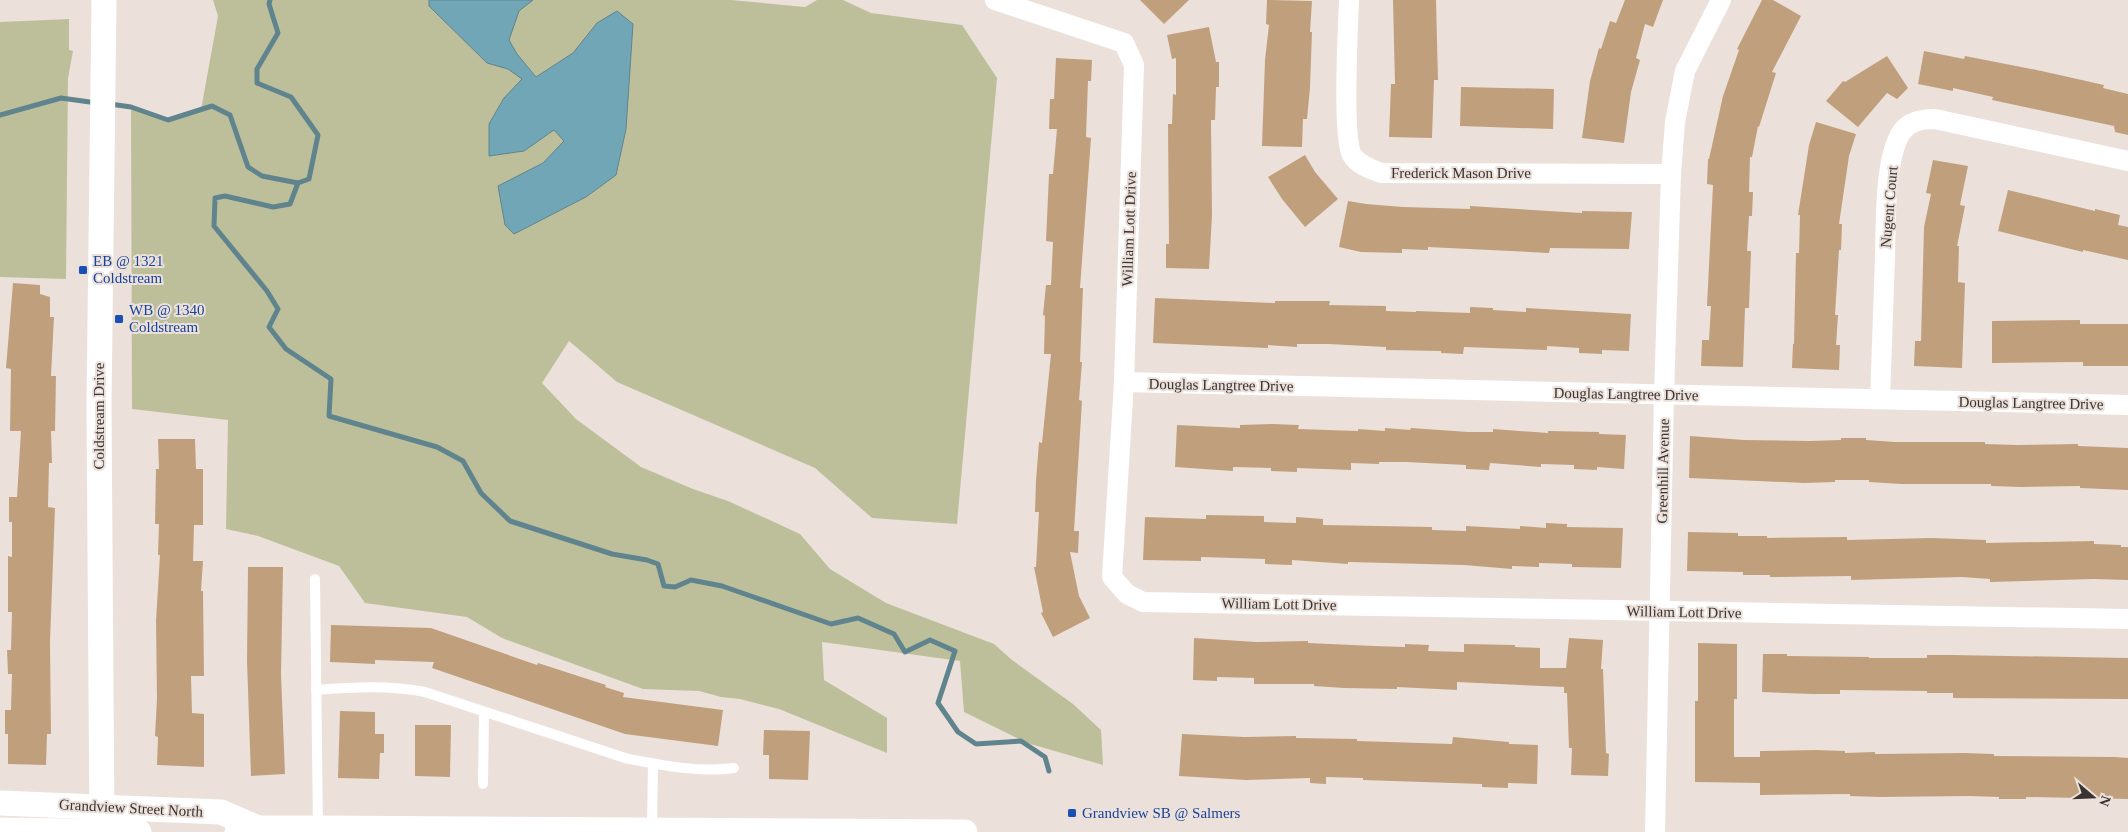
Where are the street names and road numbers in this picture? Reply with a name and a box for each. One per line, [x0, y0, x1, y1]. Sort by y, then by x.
street label: Frederick Mason Drive [1391, 165, 1531, 181]
street label: Nugent Court [1877, 165, 1901, 249]
street label: William Lott Drive [1119, 171, 1139, 287]
street label: Coldstream Drive [91, 362, 107, 470]
street label: Douglas Langtree Drive [1148, 376, 1294, 394]
street label: Douglas Langtree Drive [1553, 385, 1699, 403]
street label: Douglas Langtree Drive [1958, 394, 2104, 412]
street label: Greenhill Avenue [1654, 418, 1672, 524]
street label: William Lott Drive [1221, 595, 1337, 613]
street label: William Lott Drive [1626, 603, 1742, 621]
street label: Grandview Street North [59, 796, 204, 820]

